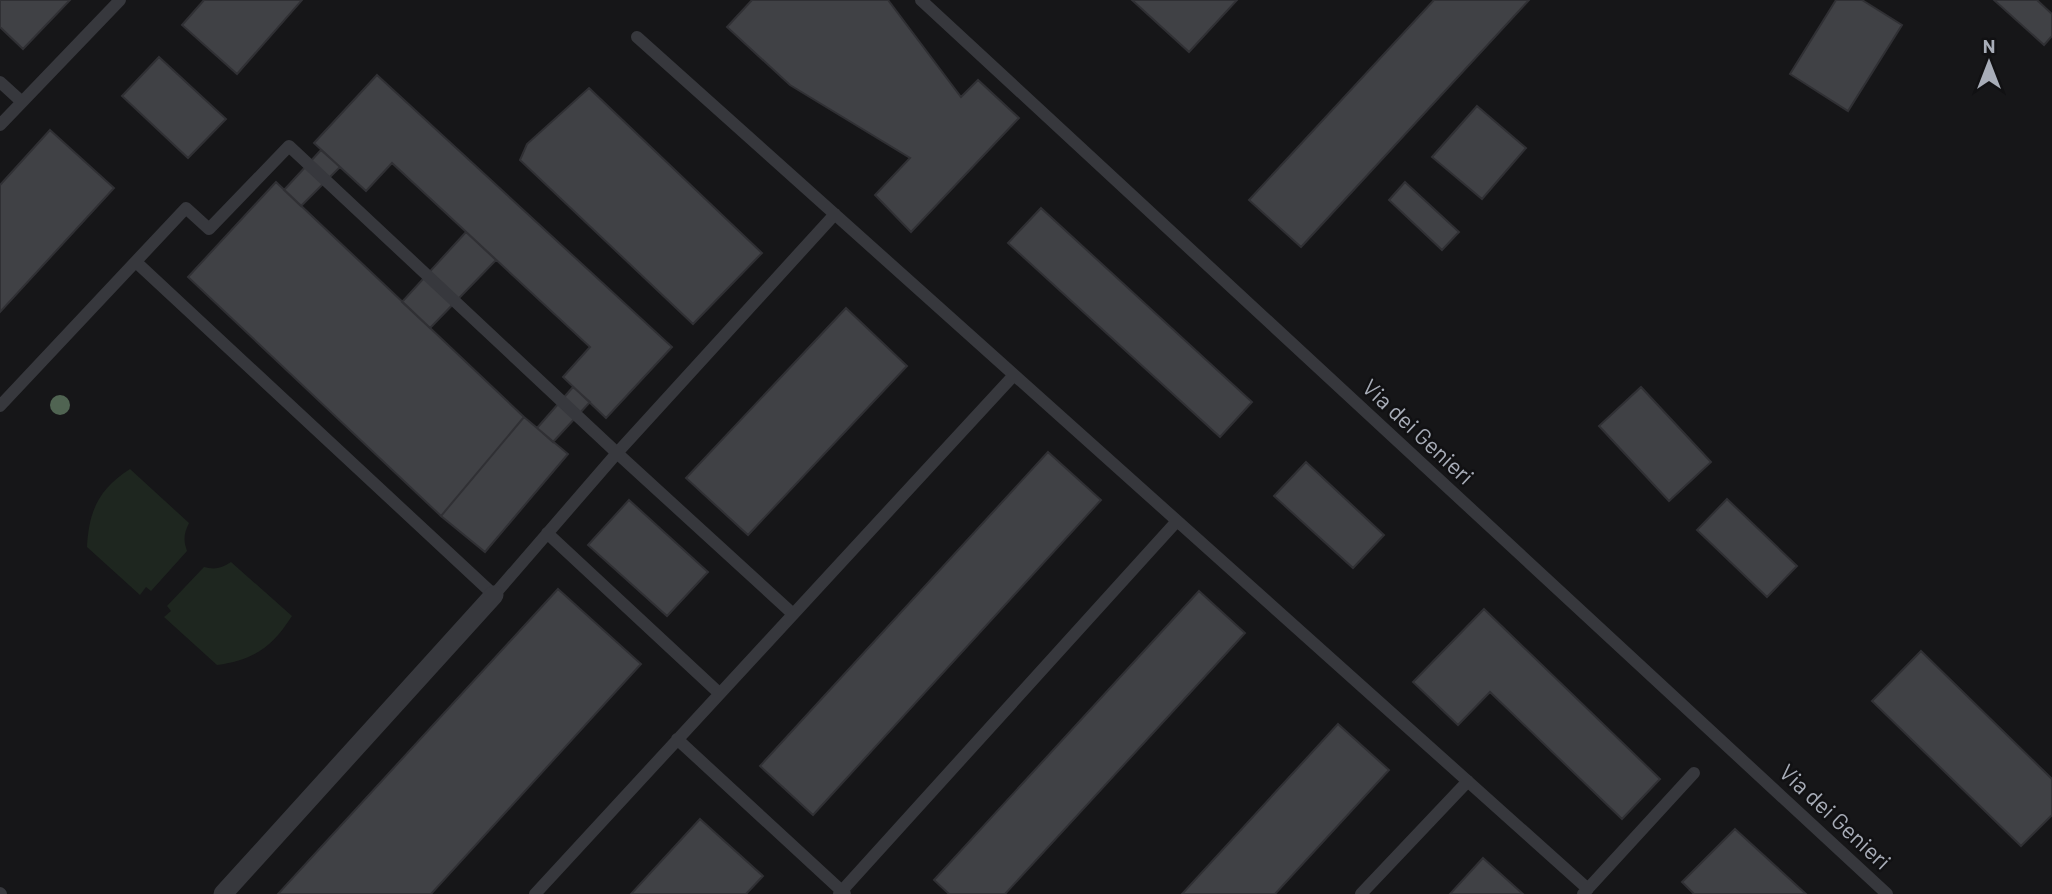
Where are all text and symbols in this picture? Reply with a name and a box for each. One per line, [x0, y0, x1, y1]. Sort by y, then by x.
north arrow [1954, 28, 2024, 98]
text: N [1983, 34, 1995, 57]
street label: Via dei Genieri [1357, 373, 1480, 490]
street label: Via dei Genieri [1774, 758, 1897, 875]

